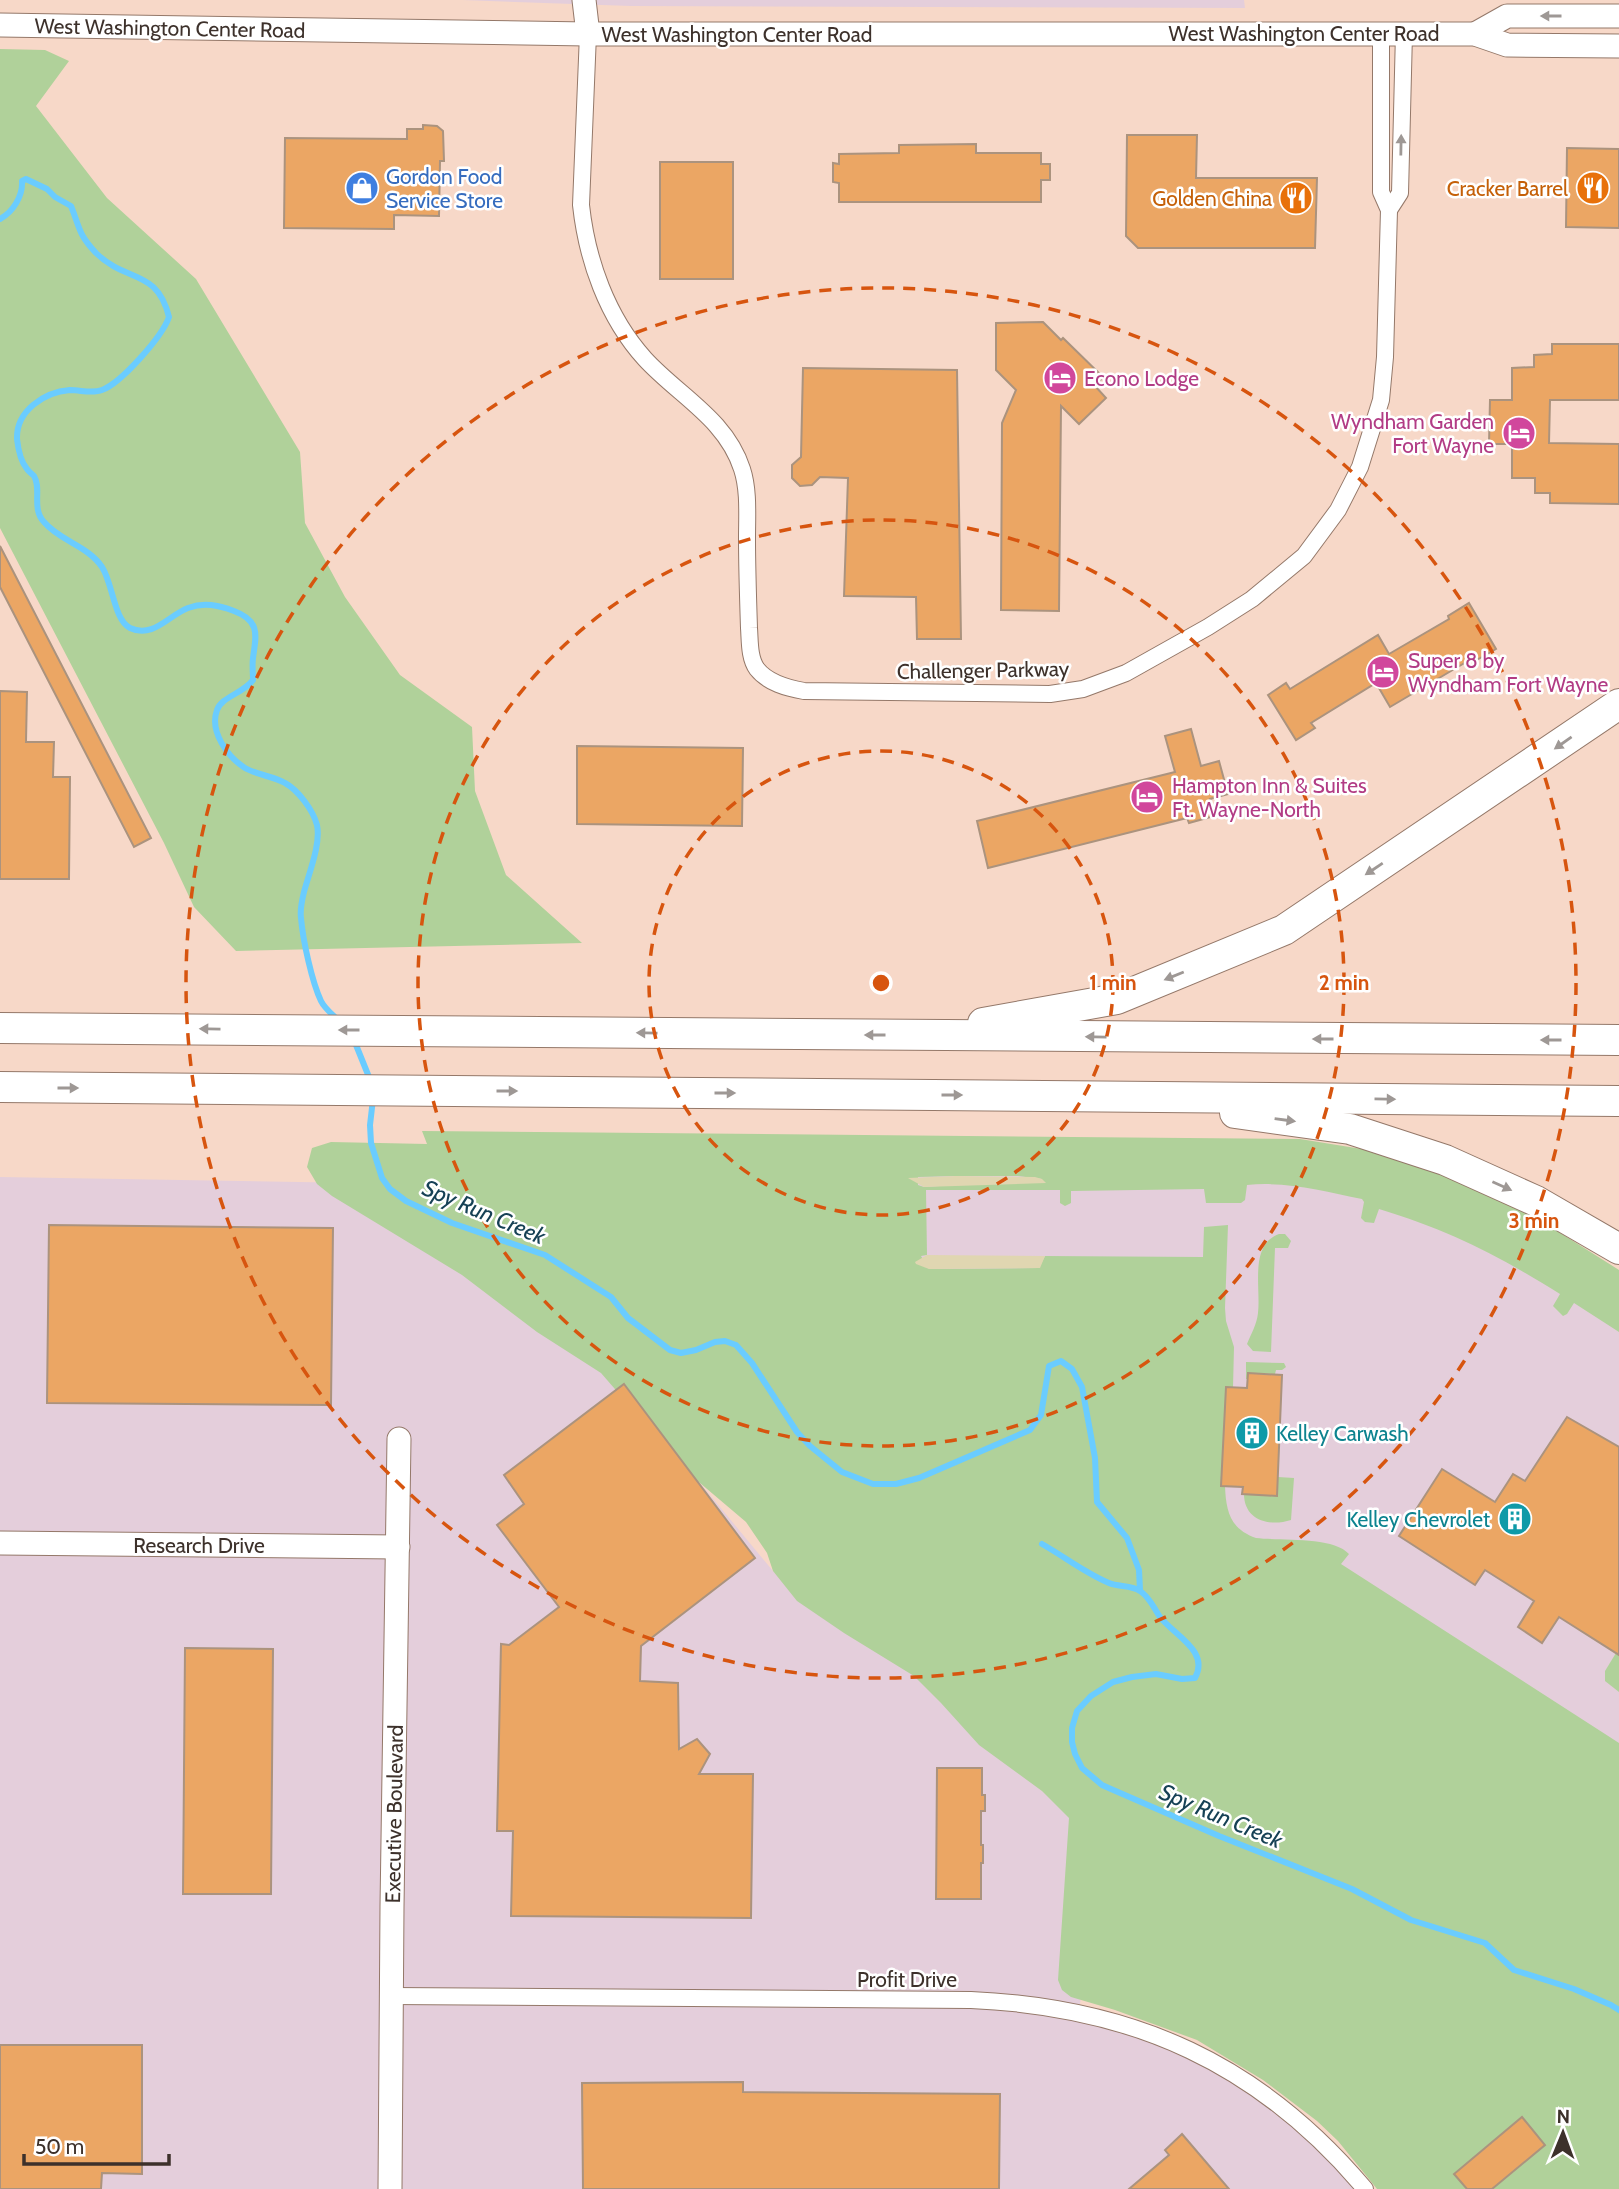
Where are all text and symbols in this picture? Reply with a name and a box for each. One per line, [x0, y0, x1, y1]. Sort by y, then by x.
one-way arrow [1540, 10, 1562, 22]
street label: West Washington Center Road [34, 13, 306, 43]
street label: West Washington Center Road [1169, 21, 1439, 46]
street label: West Washington Center Road [602, 22, 872, 47]
one-way arrow [1395, 133, 1407, 155]
place label: Gordon Food Service Store [386, 164, 503, 213]
shop icon: Gordon Food Service Store [343, 169, 381, 207]
restaurant icon: Cracker Barrel [1574, 169, 1612, 207]
place label: Cracker Barrel [1447, 176, 1568, 201]
restaurant icon: Golden China [1277, 179, 1315, 217]
place label: Golden China [1152, 186, 1272, 211]
hotel icon: Econo Lodge [1041, 359, 1079, 397]
place label: Econo Lodge [1084, 366, 1199, 391]
place label: Wyndham Garden Fort Wayne [1331, 409, 1494, 458]
hotel icon: Wyndham Garden Fort Wayne [1500, 414, 1538, 452]
place label: Super 8 by Wyndham Fort Wayne [1408, 648, 1608, 697]
hotel icon: Super 8 by Wyndham Fort Wayne [1364, 653, 1402, 691]
street label: Challenger Parkway [897, 656, 1070, 684]
one-way arrow [1554, 736, 1572, 750]
place label: Hampton Inn & Suites Ft. Wayne-North [1172, 773, 1367, 822]
hotel icon: Hampton Inn & Suites Ft. Wayne-North [1128, 778, 1166, 816]
one-way arrow [1364, 863, 1383, 876]
text: 1 min [1089, 970, 1137, 995]
one-way arrow [1163, 970, 1184, 981]
text: 2 min [1319, 970, 1369, 995]
centre of rings [869, 971, 893, 995]
one-way arrow [198, 1023, 220, 1035]
one-way arrow [338, 1025, 360, 1036]
one-way arrow [636, 1027, 658, 1039]
one-way arrow [864, 1029, 886, 1041]
one-way arrow [1085, 1031, 1107, 1043]
one-way arrow [1312, 1033, 1334, 1044]
one-way arrow [1540, 1034, 1562, 1046]
one-way arrow [57, 1082, 79, 1094]
one-way arrow [497, 1085, 519, 1097]
one-way arrow [714, 1087, 736, 1099]
one-way arrow [941, 1089, 963, 1100]
one-way arrow [1374, 1093, 1396, 1104]
one-way arrow [1274, 1115, 1296, 1126]
water label: Spy Run Creek [418, 1174, 551, 1251]
one-way arrow [1492, 1180, 1512, 1192]
text: 3 min [1509, 1208, 1559, 1233]
building icon: Kelley Carwash [1233, 1414, 1271, 1452]
place label: Kelley Carwash [1276, 1421, 1409, 1446]
building icon: Kelley Chevrolet [1496, 1500, 1534, 1538]
place label: Kelley Chevrolet [1346, 1507, 1490, 1532]
street label: Research Drive [133, 1533, 265, 1558]
street label: Executive Boulevard [380, 1725, 408, 1903]
water label: Spy Run Creek [1155, 1778, 1288, 1855]
street label: Profit Drive [857, 1967, 957, 1992]
north arrow [1528, 2098, 1598, 2168]
text: N [1556, 2105, 1570, 2128]
scale bar [24, 2122, 170, 2166]
text: 50 m [35, 2134, 84, 2159]

